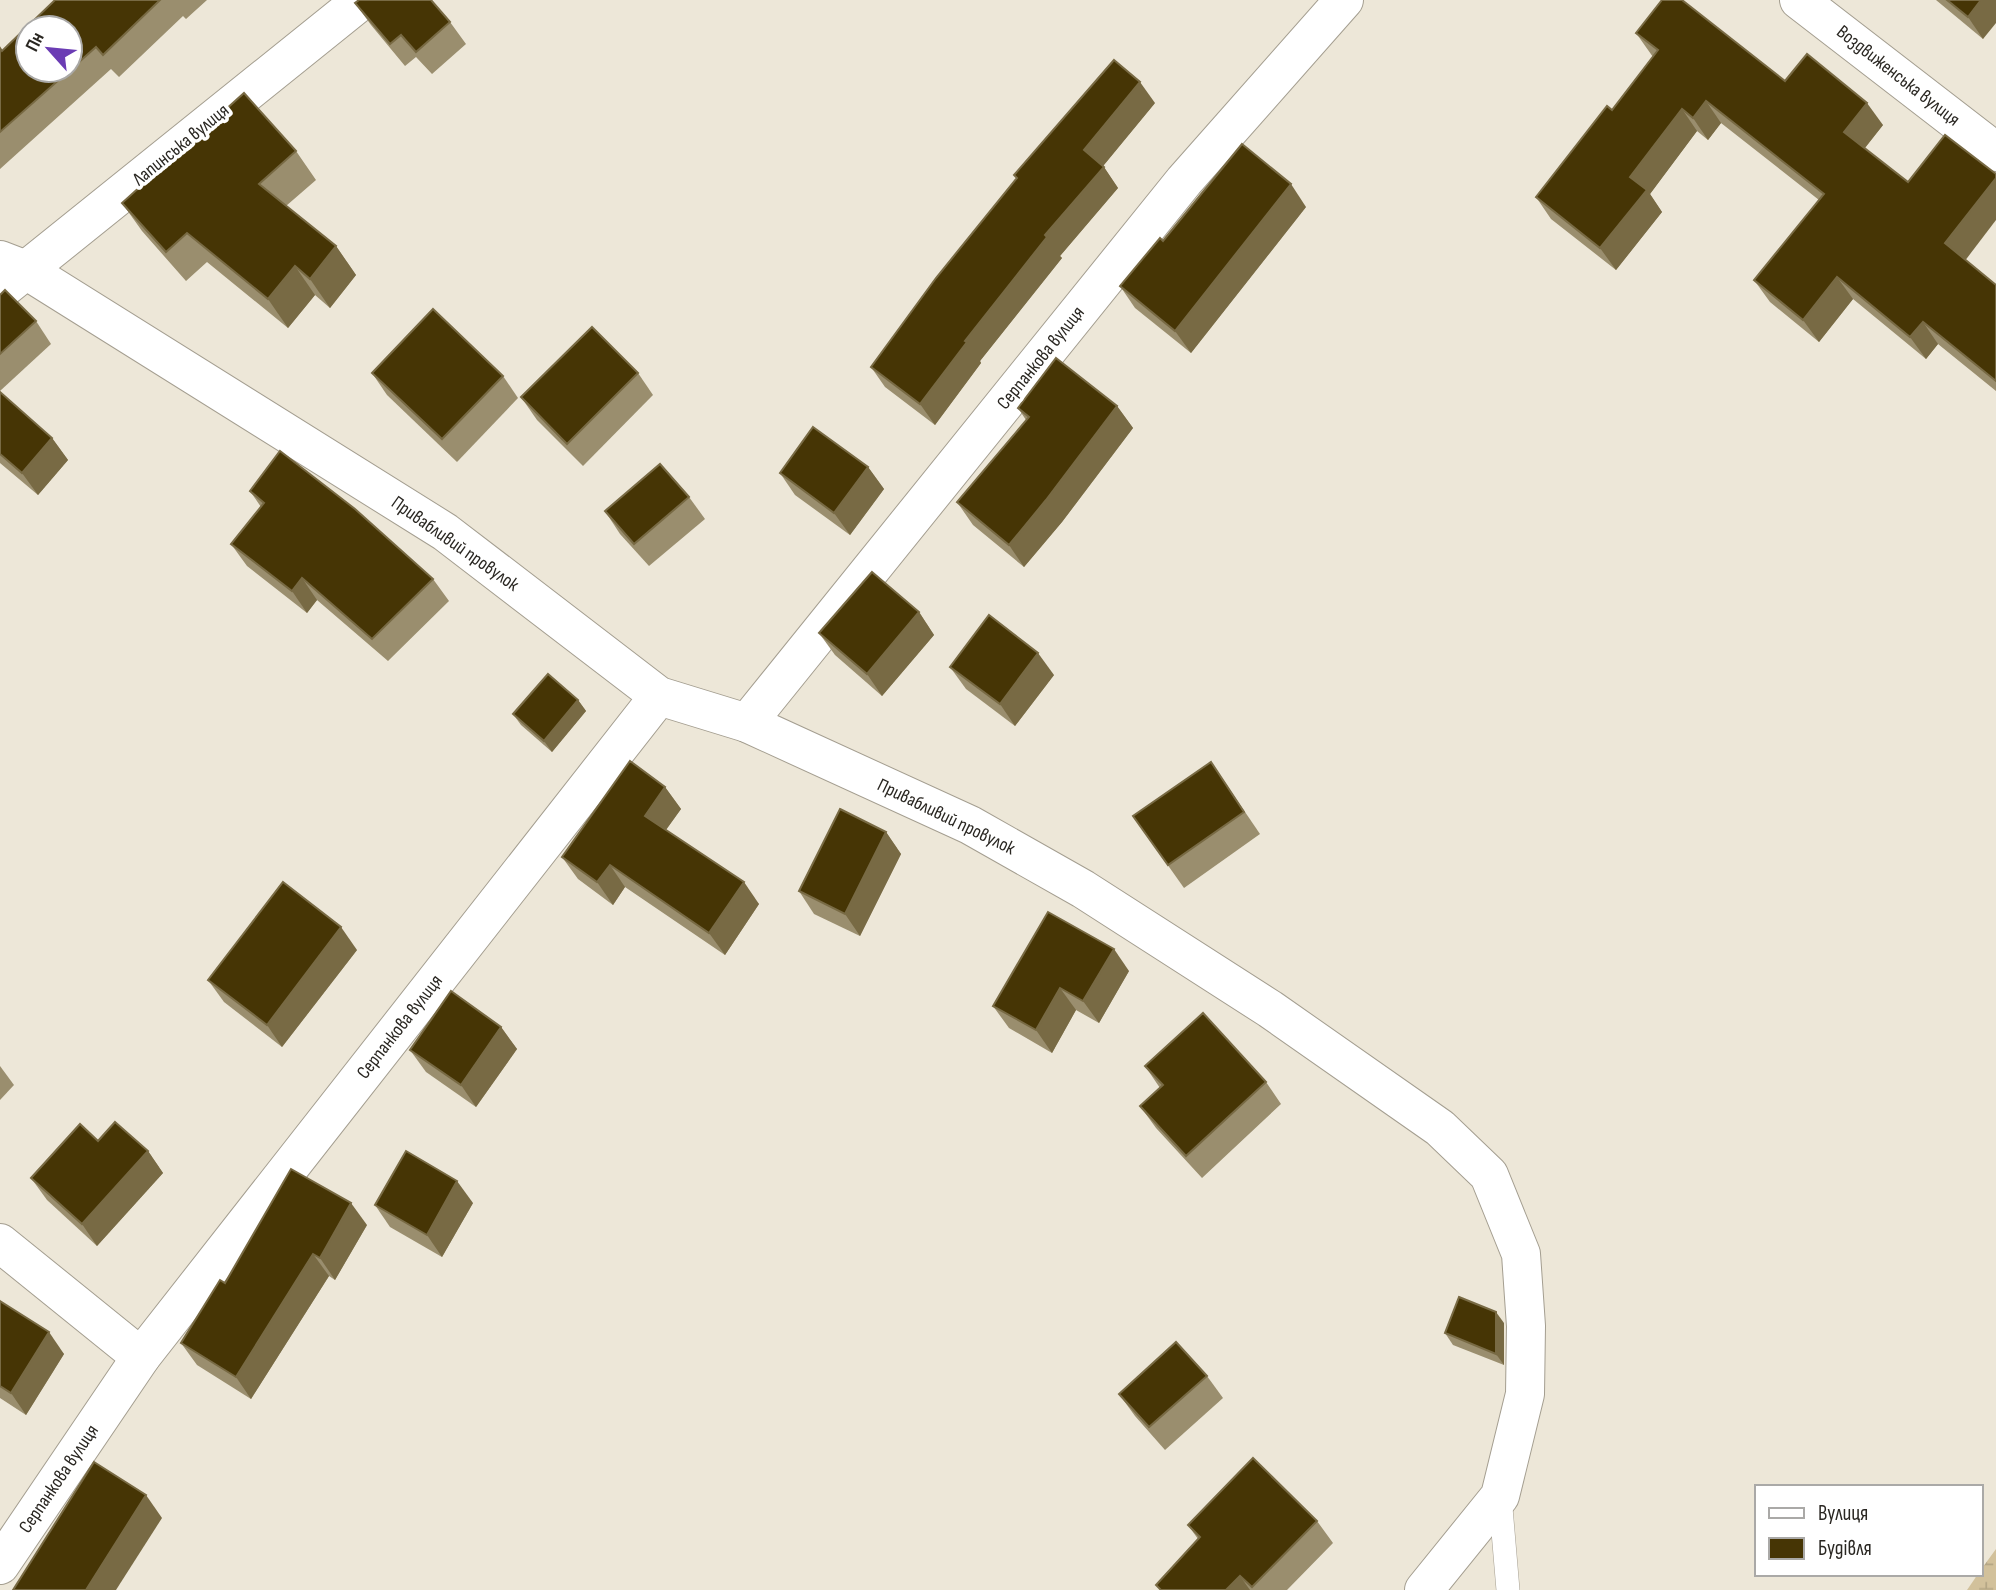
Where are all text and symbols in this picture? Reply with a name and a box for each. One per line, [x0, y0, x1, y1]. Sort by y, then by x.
north arrow [14, 14, 84, 84]
street label: Воздвиженська вулиця [1832, 21, 1964, 131]
text: Пн [21, 29, 50, 55]
street label: Лапинська вулиця [127, 99, 234, 191]
street label: Серпанкова вулиця [992, 302, 1090, 414]
street label: Привабливий провулок [387, 491, 524, 597]
street label: Привабливий провулок [873, 774, 1019, 861]
street label: Серпанкова вулиця [352, 970, 448, 1084]
street label: Серпанкова вулиця [14, 1420, 104, 1538]
legend [1755, 1485, 1982, 1576]
text: Вулиця [1818, 1501, 1868, 1526]
text: Будівля [1818, 1536, 1872, 1561]

